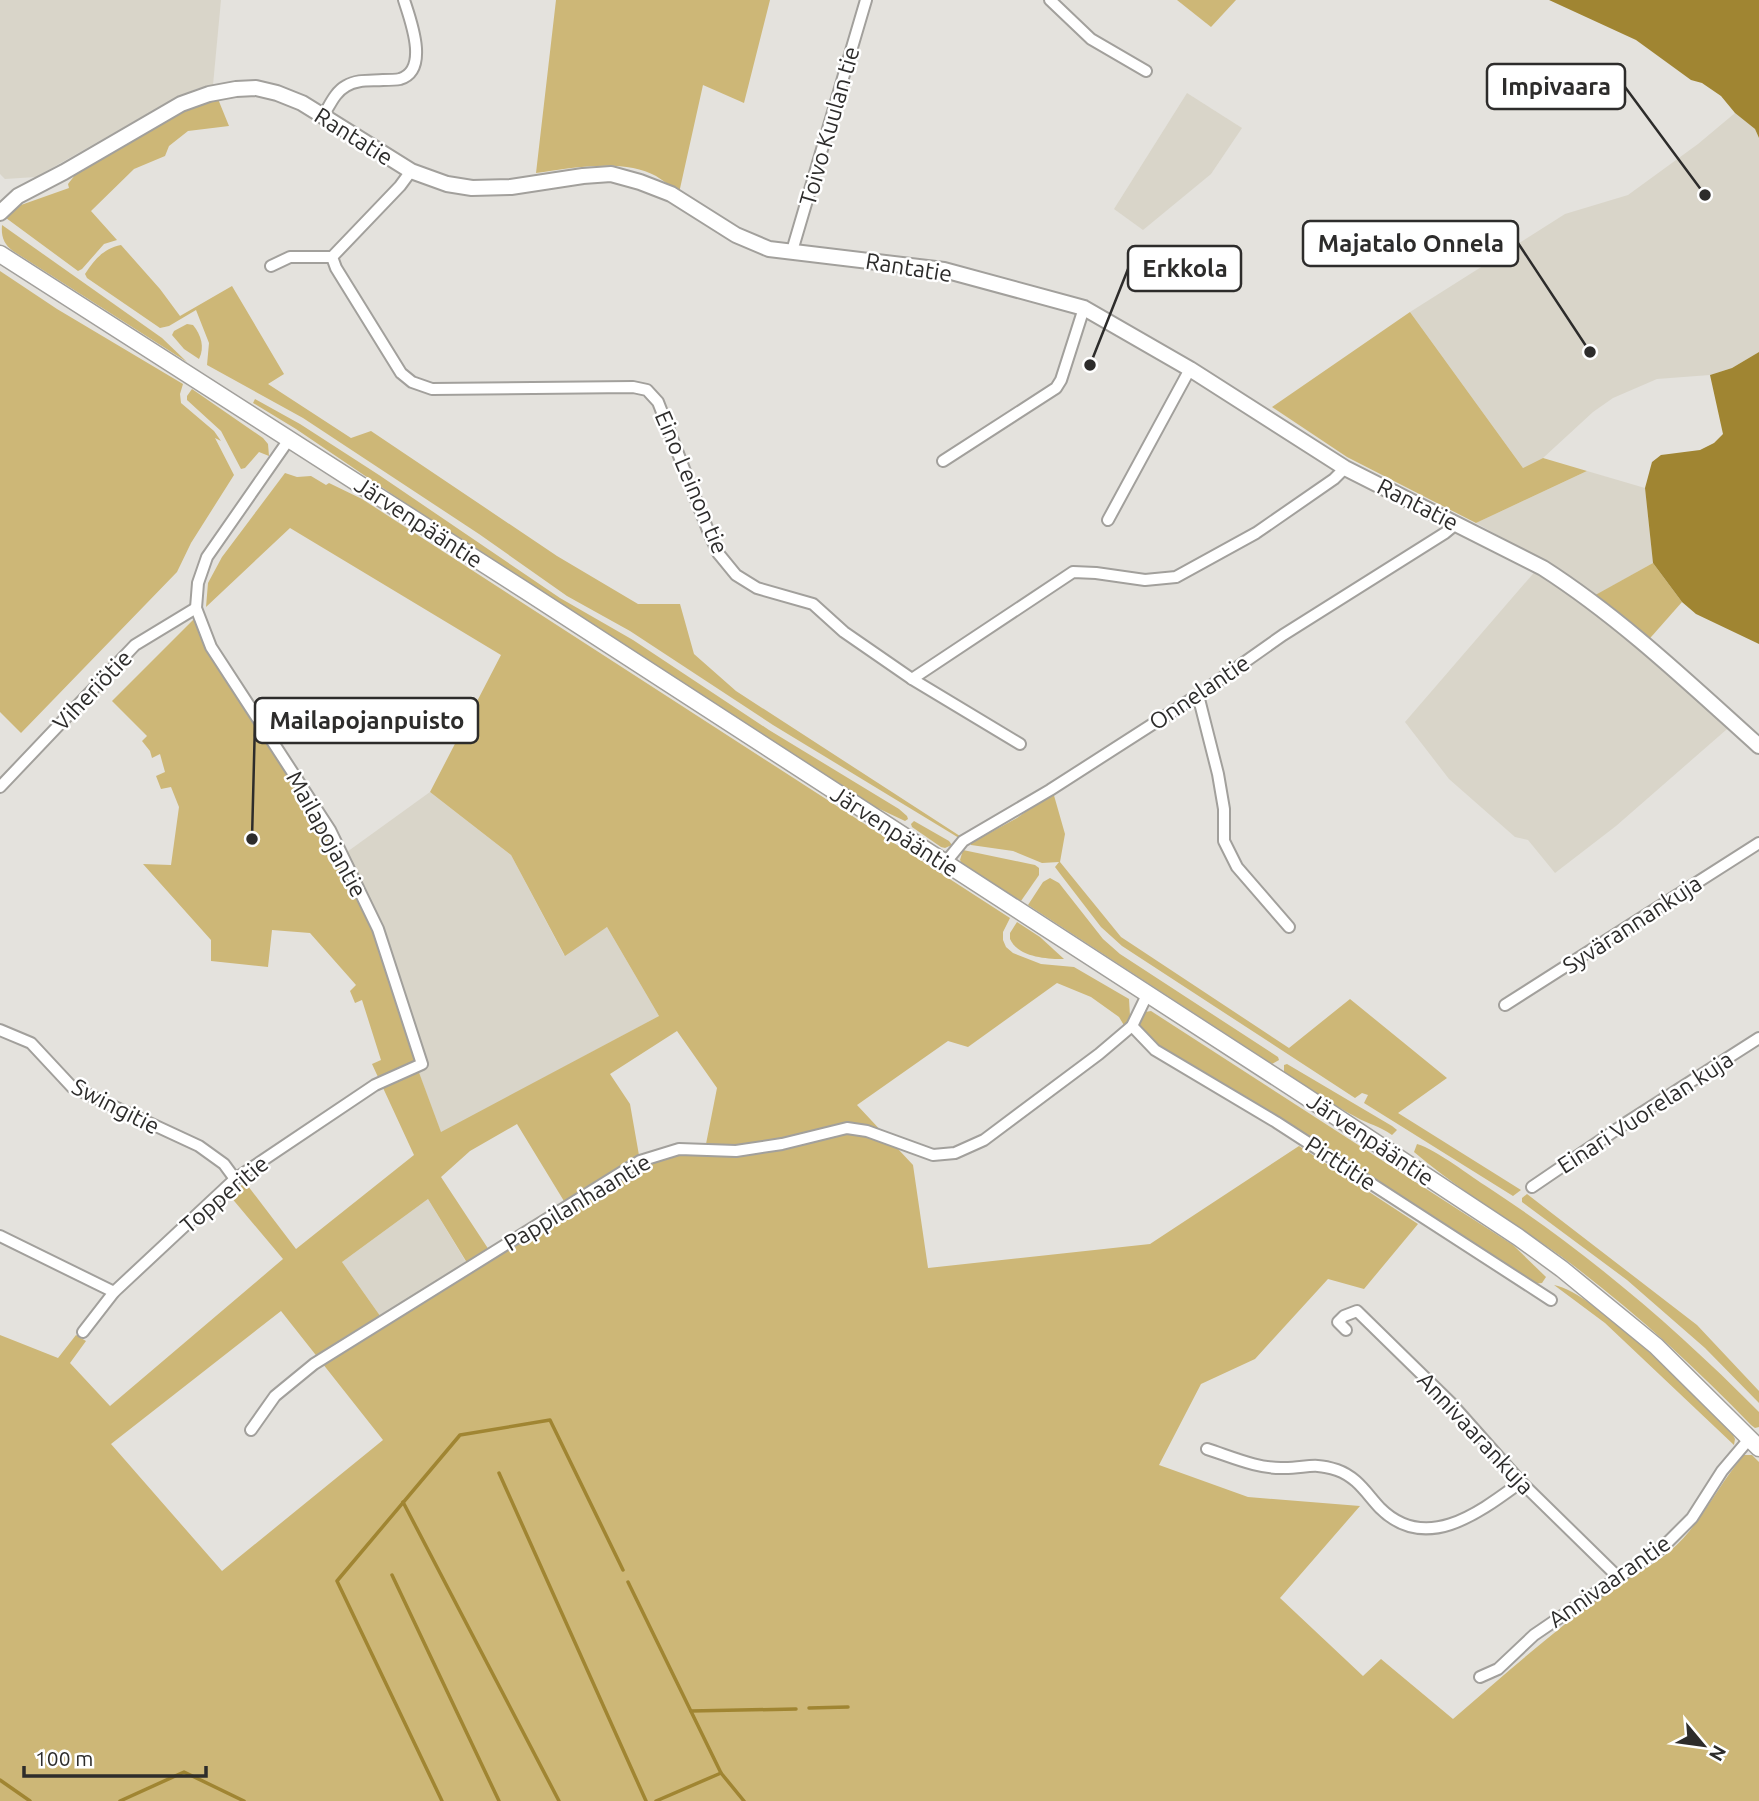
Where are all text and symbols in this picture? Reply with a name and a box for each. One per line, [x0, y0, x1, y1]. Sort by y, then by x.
street label: Toivo Kuulan tie [794, 44, 864, 208]
callout: Impivaara [1487, 64, 1625, 109]
text: Impivaara [1501, 73, 1611, 100]
street label: Rantatie [310, 102, 398, 170]
callout: Majatalo Onnela [1303, 221, 1518, 266]
text: Majatalo Onnela [1318, 230, 1504, 257]
callout: Erkkola [1128, 246, 1241, 291]
street label: Rantatie [864, 248, 954, 286]
text: Erkkola [1142, 255, 1228, 282]
street label: Eino Leinon tie [651, 407, 733, 557]
street label: Järvenpääntie [351, 472, 487, 572]
street label: Rantatie [1373, 473, 1463, 535]
street label: Viheriötie [48, 645, 136, 735]
street label: Onnelantie [1144, 649, 1254, 735]
callout: Mailapojanpuisto [255, 698, 478, 743]
text: Mailapojanpuisto [269, 707, 465, 734]
street label: Mailapojantie [282, 767, 372, 901]
street label: Järvenpääntie [827, 781, 963, 881]
street label: Syvärannankuja [1558, 870, 1706, 978]
street label: Einari Vuorelan kuja [1553, 1046, 1737, 1178]
street label: Swingitie [68, 1073, 164, 1139]
street label: Järvenpääntie [1303, 1088, 1439, 1190]
street label: Pirttitie [1301, 1131, 1381, 1195]
street label: Pappilanhaantie [499, 1149, 655, 1255]
street label: Topperitie [175, 1150, 273, 1238]
street label: Annivaarankuja [1413, 1367, 1539, 1499]
street label: Annivaarantie [1543, 1530, 1675, 1632]
north arrow [1668, 1710, 1738, 1780]
scale bar [24, 1734, 206, 1778]
text: N [1705, 1742, 1731, 1765]
text: 100 m [35, 1746, 93, 1770]

